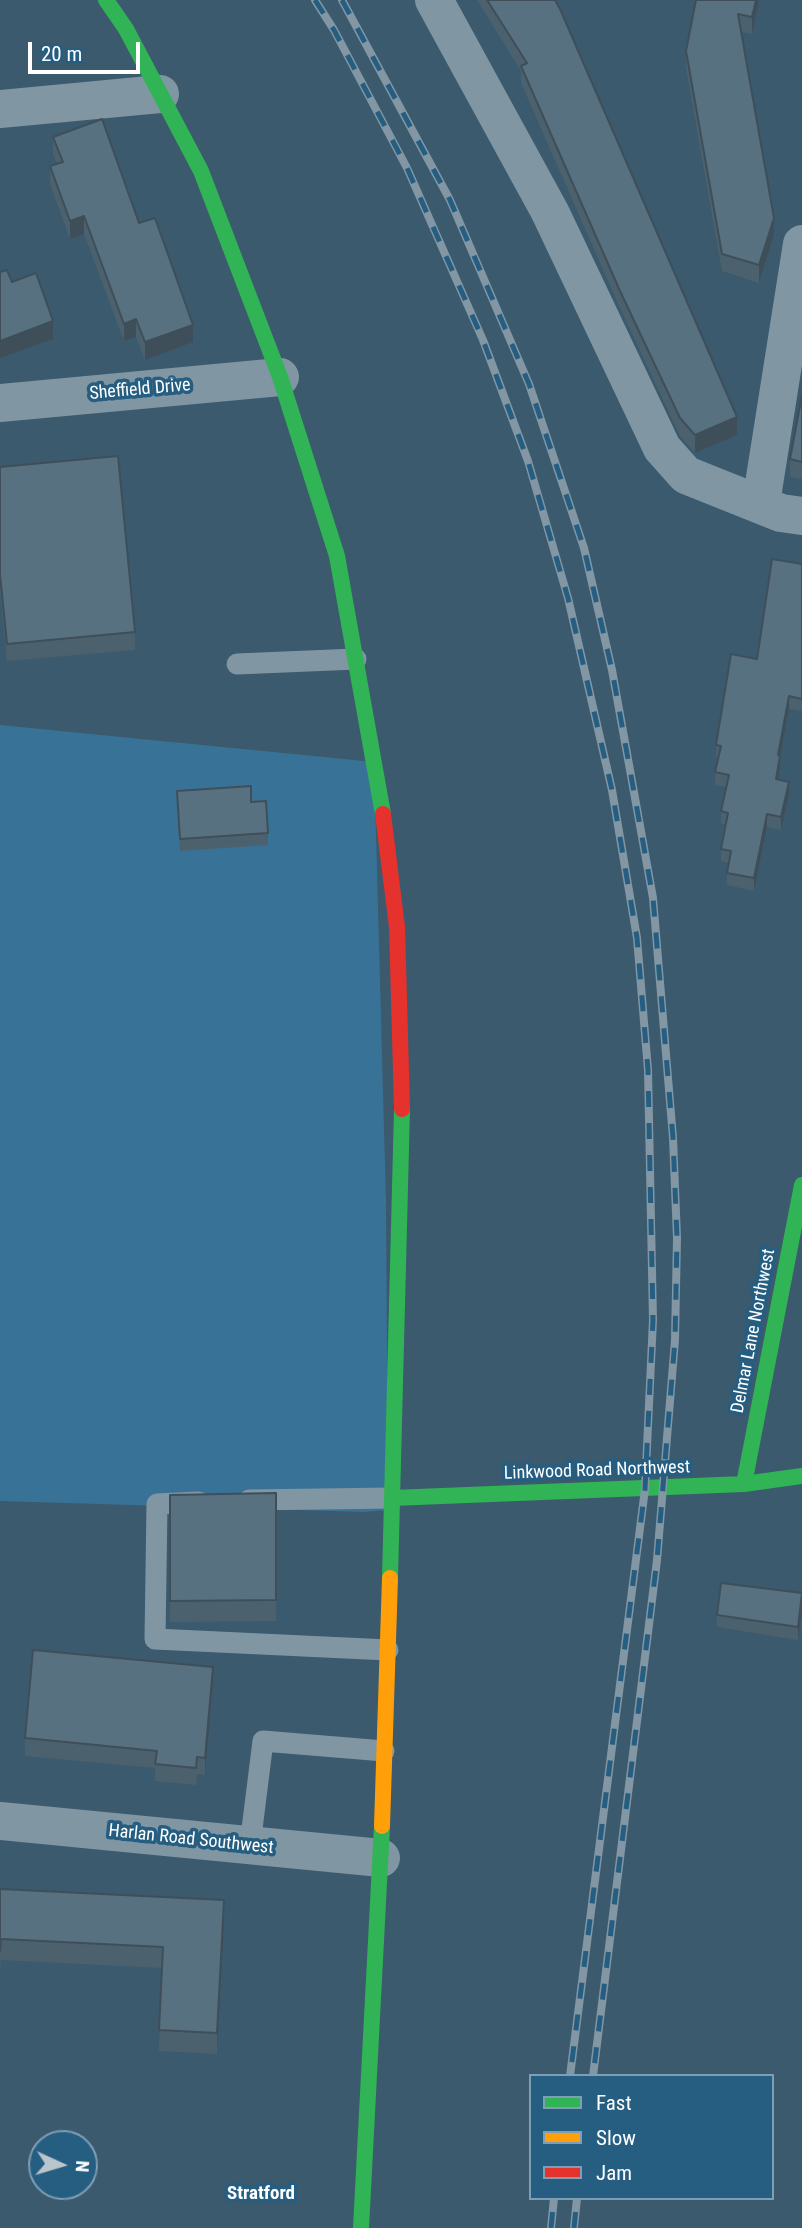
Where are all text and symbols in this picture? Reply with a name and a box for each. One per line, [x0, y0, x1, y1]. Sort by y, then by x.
scale bar [32, 28, 144, 72]
text: 20 m [41, 42, 82, 66]
street label: Sheffield Drive [89, 375, 191, 405]
street label: Delmar Lane Northwest [727, 1247, 781, 1415]
street label: Linkwood Road Northwest [503, 1457, 691, 1485]
street label: Harlan Road Southwest [107, 1821, 275, 1859]
legend [529, 2074, 774, 2200]
text: Fast [596, 2091, 632, 2115]
text: Slow [596, 2126, 636, 2150]
north arrow [28, 2130, 98, 2200]
text: N [71, 2160, 94, 2173]
text: Jam [596, 2161, 632, 2185]
district label: Stratford [227, 2183, 295, 2205]

